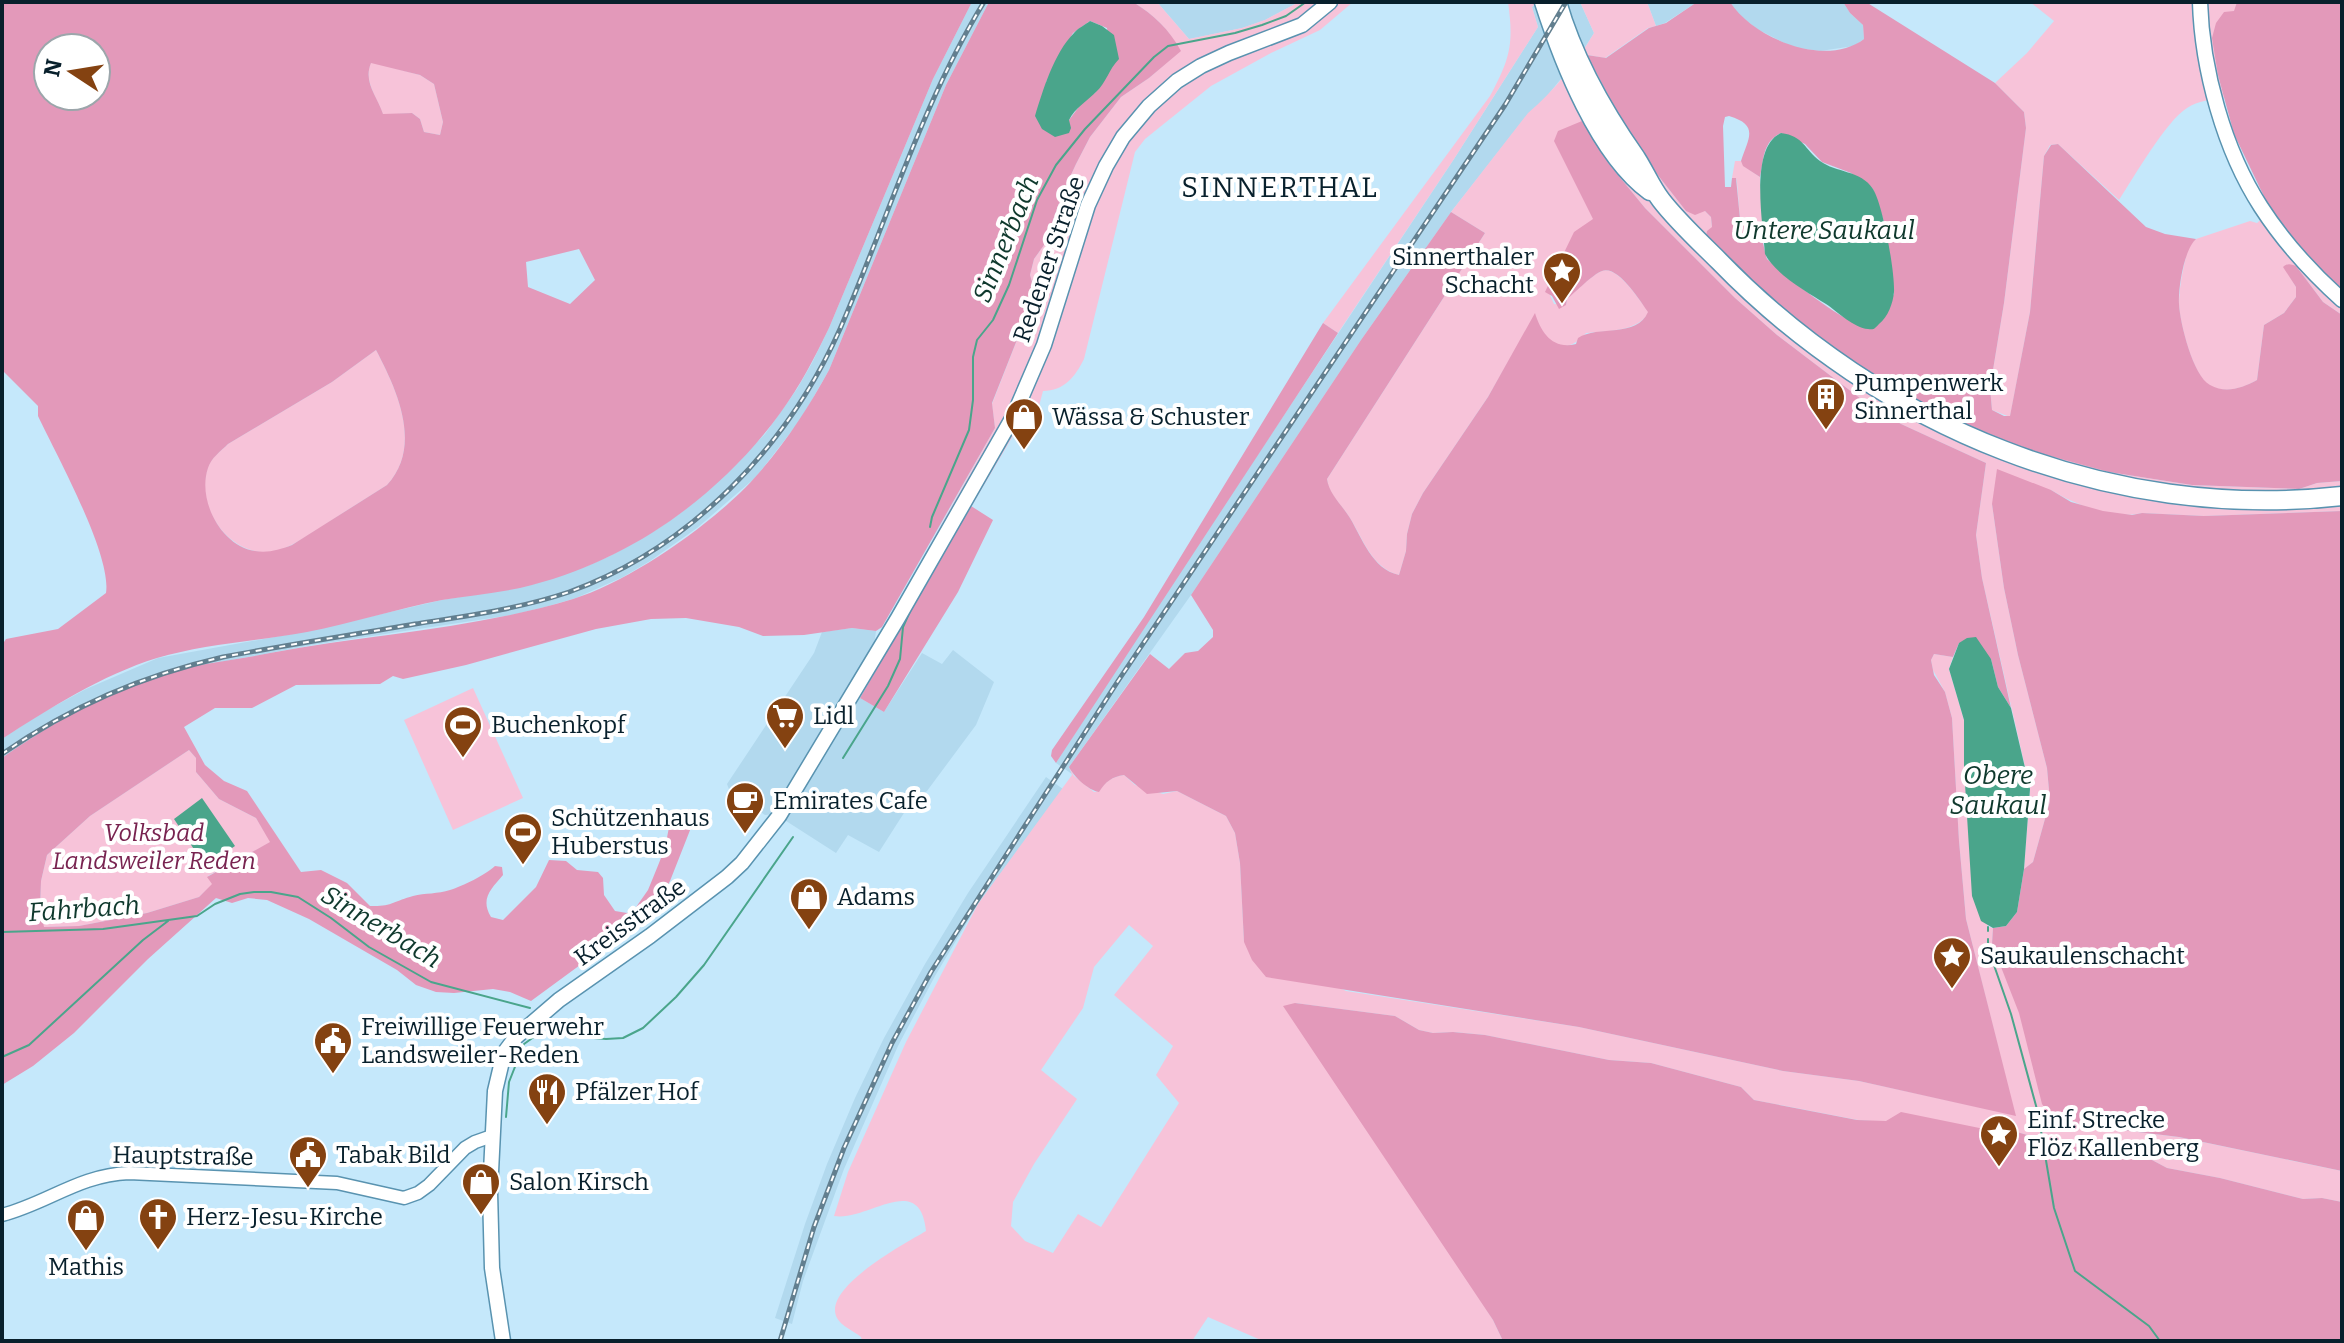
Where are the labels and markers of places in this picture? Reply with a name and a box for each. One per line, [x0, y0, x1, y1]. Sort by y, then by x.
place label: Sinnerthaler Schacht [1392, 243, 1534, 299]
place icon: Sinnerthaler Schacht [1541, 250, 1583, 305]
place label: Pumpenwerk Sinnerthal [1854, 369, 2004, 425]
building icon: Pumpenwerk Sinnerthal [1805, 376, 1847, 431]
shop icon: Wässa & Schuster [1003, 396, 1045, 451]
place label: Wässa & Schuster [1052, 403, 1250, 431]
supermarket icon: Lidl [764, 695, 806, 750]
place label: Lidl [813, 702, 854, 730]
sports icon: Buchenkopf [442, 704, 484, 759]
place label: Buchenkopf [491, 711, 627, 739]
cafe icon: Emirates Cafe [724, 780, 766, 835]
place label: Emirates Cafe [773, 787, 928, 815]
place label: Schützenhaus Huberstus [551, 804, 710, 860]
sports icon: Schützenhaus Huberstus [502, 811, 544, 866]
shop icon: Adams [788, 876, 830, 931]
place label: Adams [837, 883, 915, 911]
place icon: Saukaulenschacht [1931, 935, 1973, 990]
place label: Saukaulenschacht [1980, 942, 2185, 970]
place label: Freiwillige Feuerwehr Landsweiler-Reden [361, 1013, 604, 1069]
public building icon: Freiwillige Feuerwehr Landsweiler-Reden [312, 1020, 354, 1075]
restaurant icon: Pfälzer Hof [526, 1071, 568, 1126]
place label: Pfälzer Hof [575, 1078, 700, 1106]
place label: Einf. Strecke Flöz Kallenberg [2027, 1106, 2199, 1162]
place icon: Einf. Strecke Flöz Kallenberg [1978, 1113, 2020, 1168]
public building icon: Tabak Bild [287, 1134, 329, 1189]
place label: Tabak Bild [336, 1141, 451, 1169]
shop icon: Salon Kirsch [460, 1161, 502, 1216]
place label: Salon Kirsch [509, 1168, 649, 1196]
church icon: Herz-Jesu-Kirche [137, 1196, 179, 1251]
shop icon: Mathis [65, 1197, 107, 1252]
place label: Herz-Jesu-Kirche [186, 1203, 383, 1231]
place label: Mathis [48, 1253, 124, 1281]

